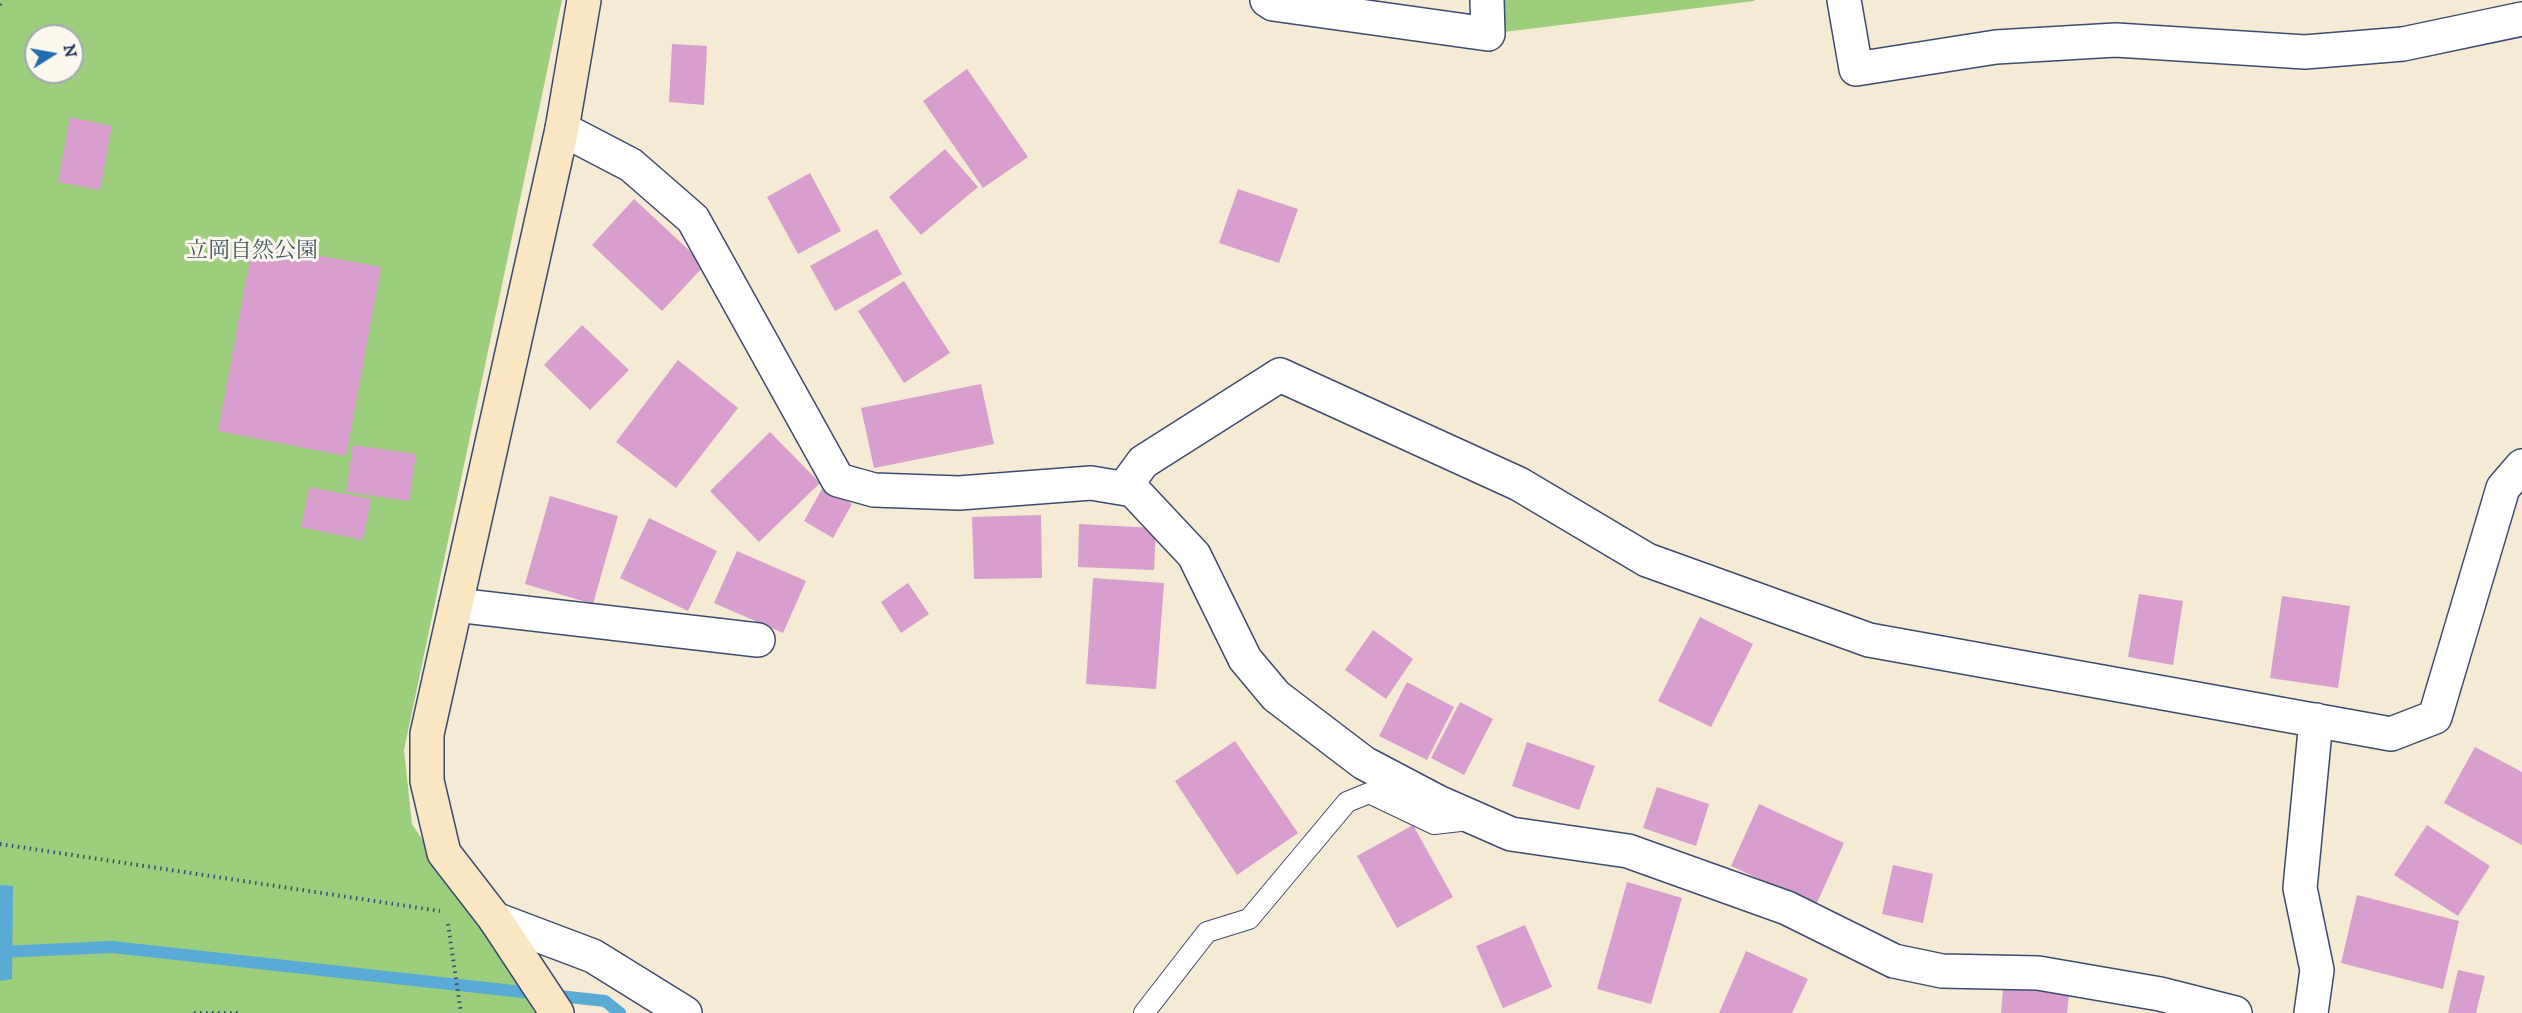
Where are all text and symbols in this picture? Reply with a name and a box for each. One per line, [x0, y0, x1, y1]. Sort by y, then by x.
north arrow [24, 24, 84, 84]
text: N [59, 43, 81, 59]
park label: 立岡自然公園 [186, 239, 318, 265]

